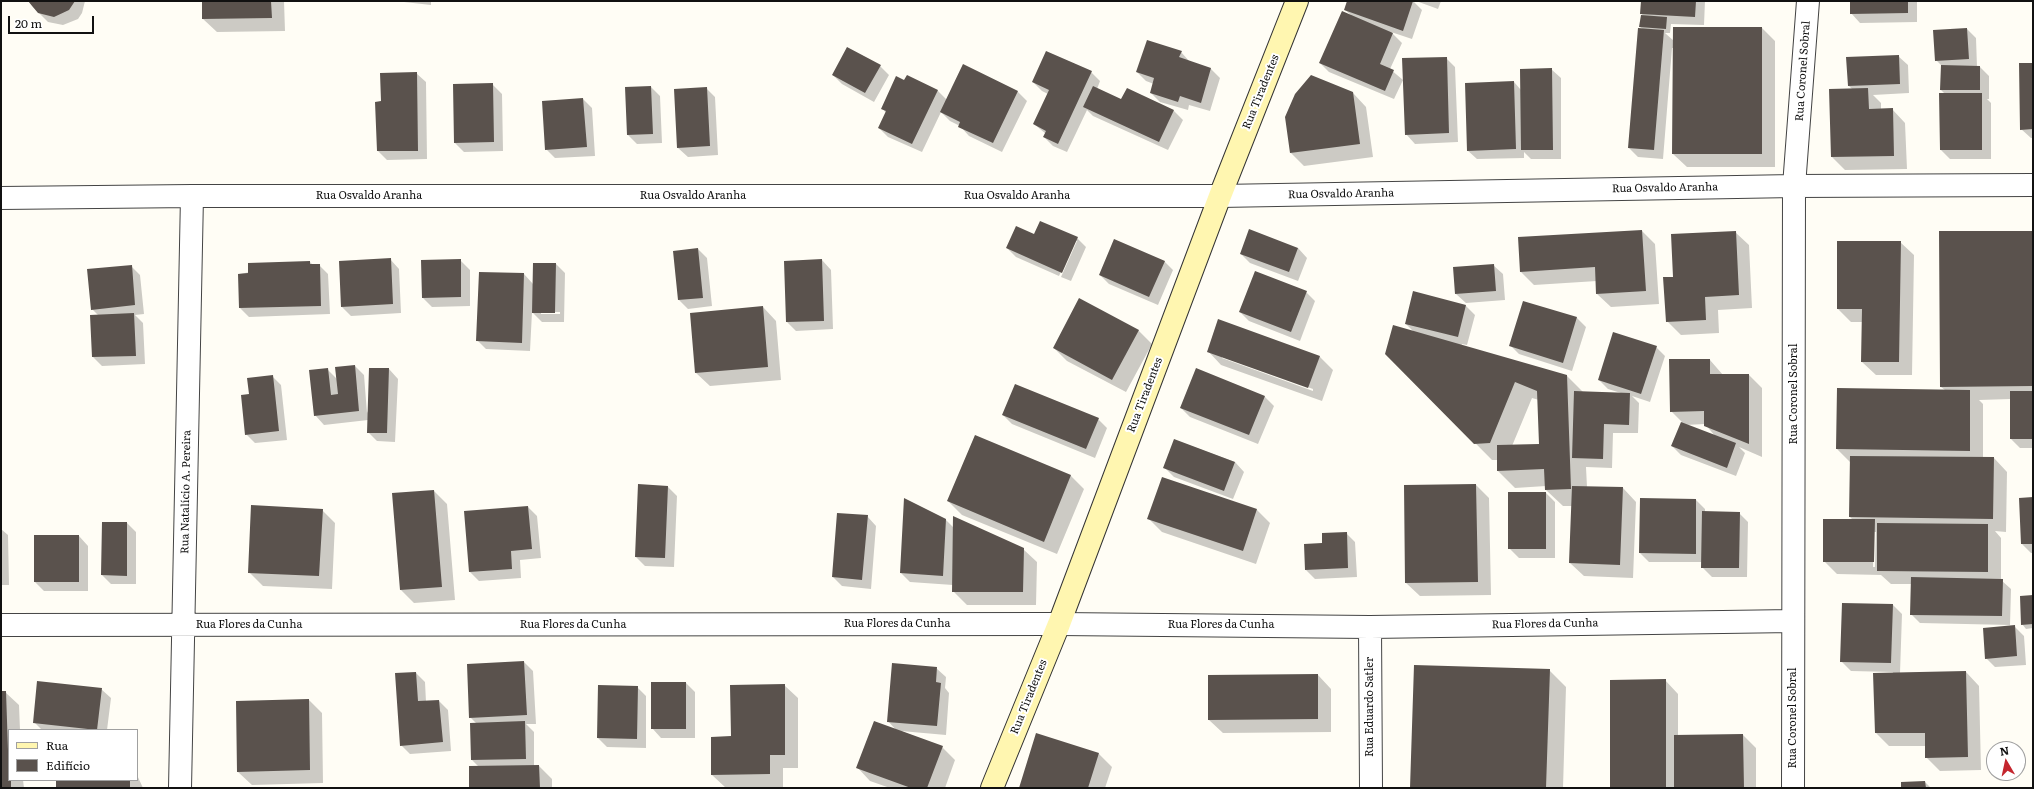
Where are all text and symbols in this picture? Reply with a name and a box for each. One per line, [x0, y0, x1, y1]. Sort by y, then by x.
scale bar [10, 8, 96, 34]
text: 20 m [15, 14, 42, 32]
street label: Rua Coronel Sobral [1793, 20, 1813, 122]
street label: Rua Tiradentes [1240, 53, 1282, 131]
street label: Rua Osvaldo Aranha [1612, 180, 1718, 196]
street label: Rua Osvaldo Aranha [1288, 186, 1394, 202]
street label: Rua Osvaldo Aranha [316, 189, 422, 203]
street label: Rua Osvaldo Aranha [640, 189, 746, 203]
street label: Rua Osvaldo Aranha [964, 189, 1070, 203]
street label: Rua Coronel Sobral [1787, 344, 1801, 444]
street label: Rua Tiradentes [1125, 356, 1165, 434]
street label: Rua Natalício A. Pereira [178, 430, 194, 554]
street label: Rua Flores da Cunha [1492, 616, 1598, 632]
street label: Rua Flores da Cunha [844, 617, 950, 631]
street label: Rua Flores da Cunha [196, 618, 302, 632]
street label: Rua Flores da Cunha [520, 618, 626, 632]
street label: Rua Flores da Cunha [1168, 618, 1274, 632]
street label: Rua Eduardo Satler [1363, 657, 1377, 757]
street label: Rua Tiradentes [1008, 658, 1050, 736]
street label: Rua Coronel Sobral [1786, 668, 1800, 768]
legend [8, 729, 138, 781]
text: Rua [46, 736, 68, 754]
north arrow [1986, 741, 2026, 781]
text: N [1998, 742, 2010, 759]
text: Edifício [46, 756, 90, 774]

